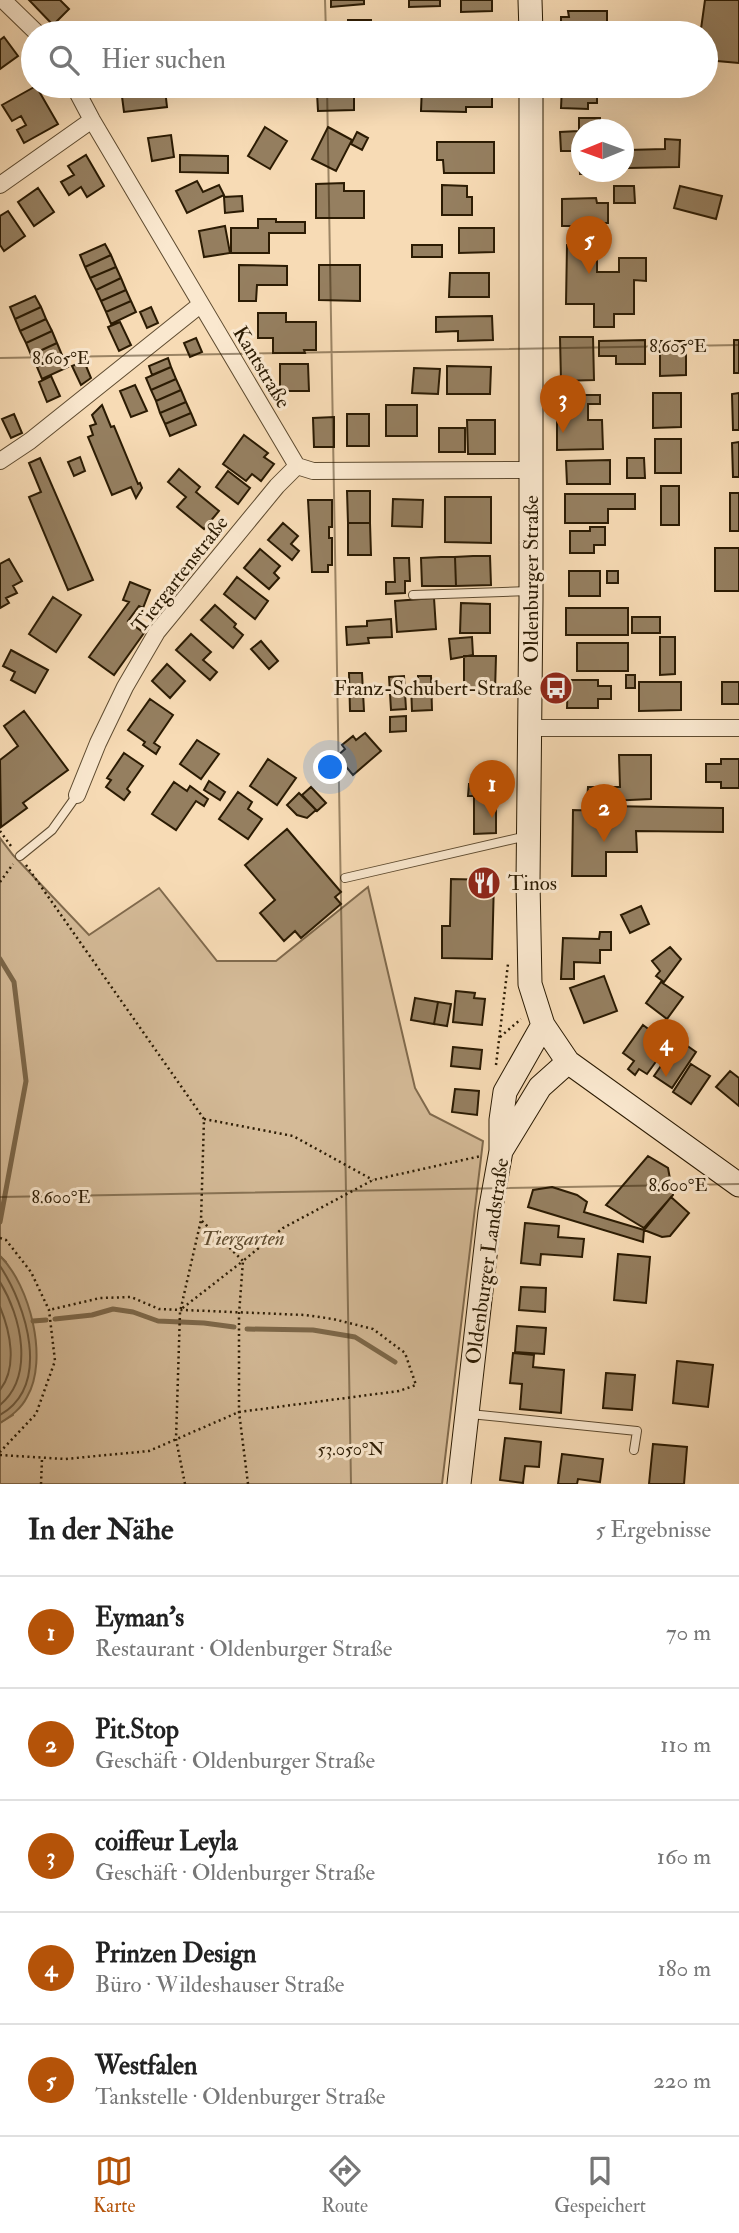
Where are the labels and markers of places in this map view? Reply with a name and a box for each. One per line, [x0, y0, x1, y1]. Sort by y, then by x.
pin: 5 [566, 216, 612, 274]
pin: 3 [540, 375, 586, 433]
bus stop icon: Franz-Schubert-Straße [537, 669, 575, 707]
place label: Franz-Schubert-Straße [334, 675, 532, 702]
pin: 1 [469, 760, 515, 818]
pin: 2 [581, 784, 627, 842]
restaurant icon: Tinos [465, 864, 503, 902]
place label: Tinos [508, 870, 557, 897]
pin: 4 [643, 1019, 689, 1077]

